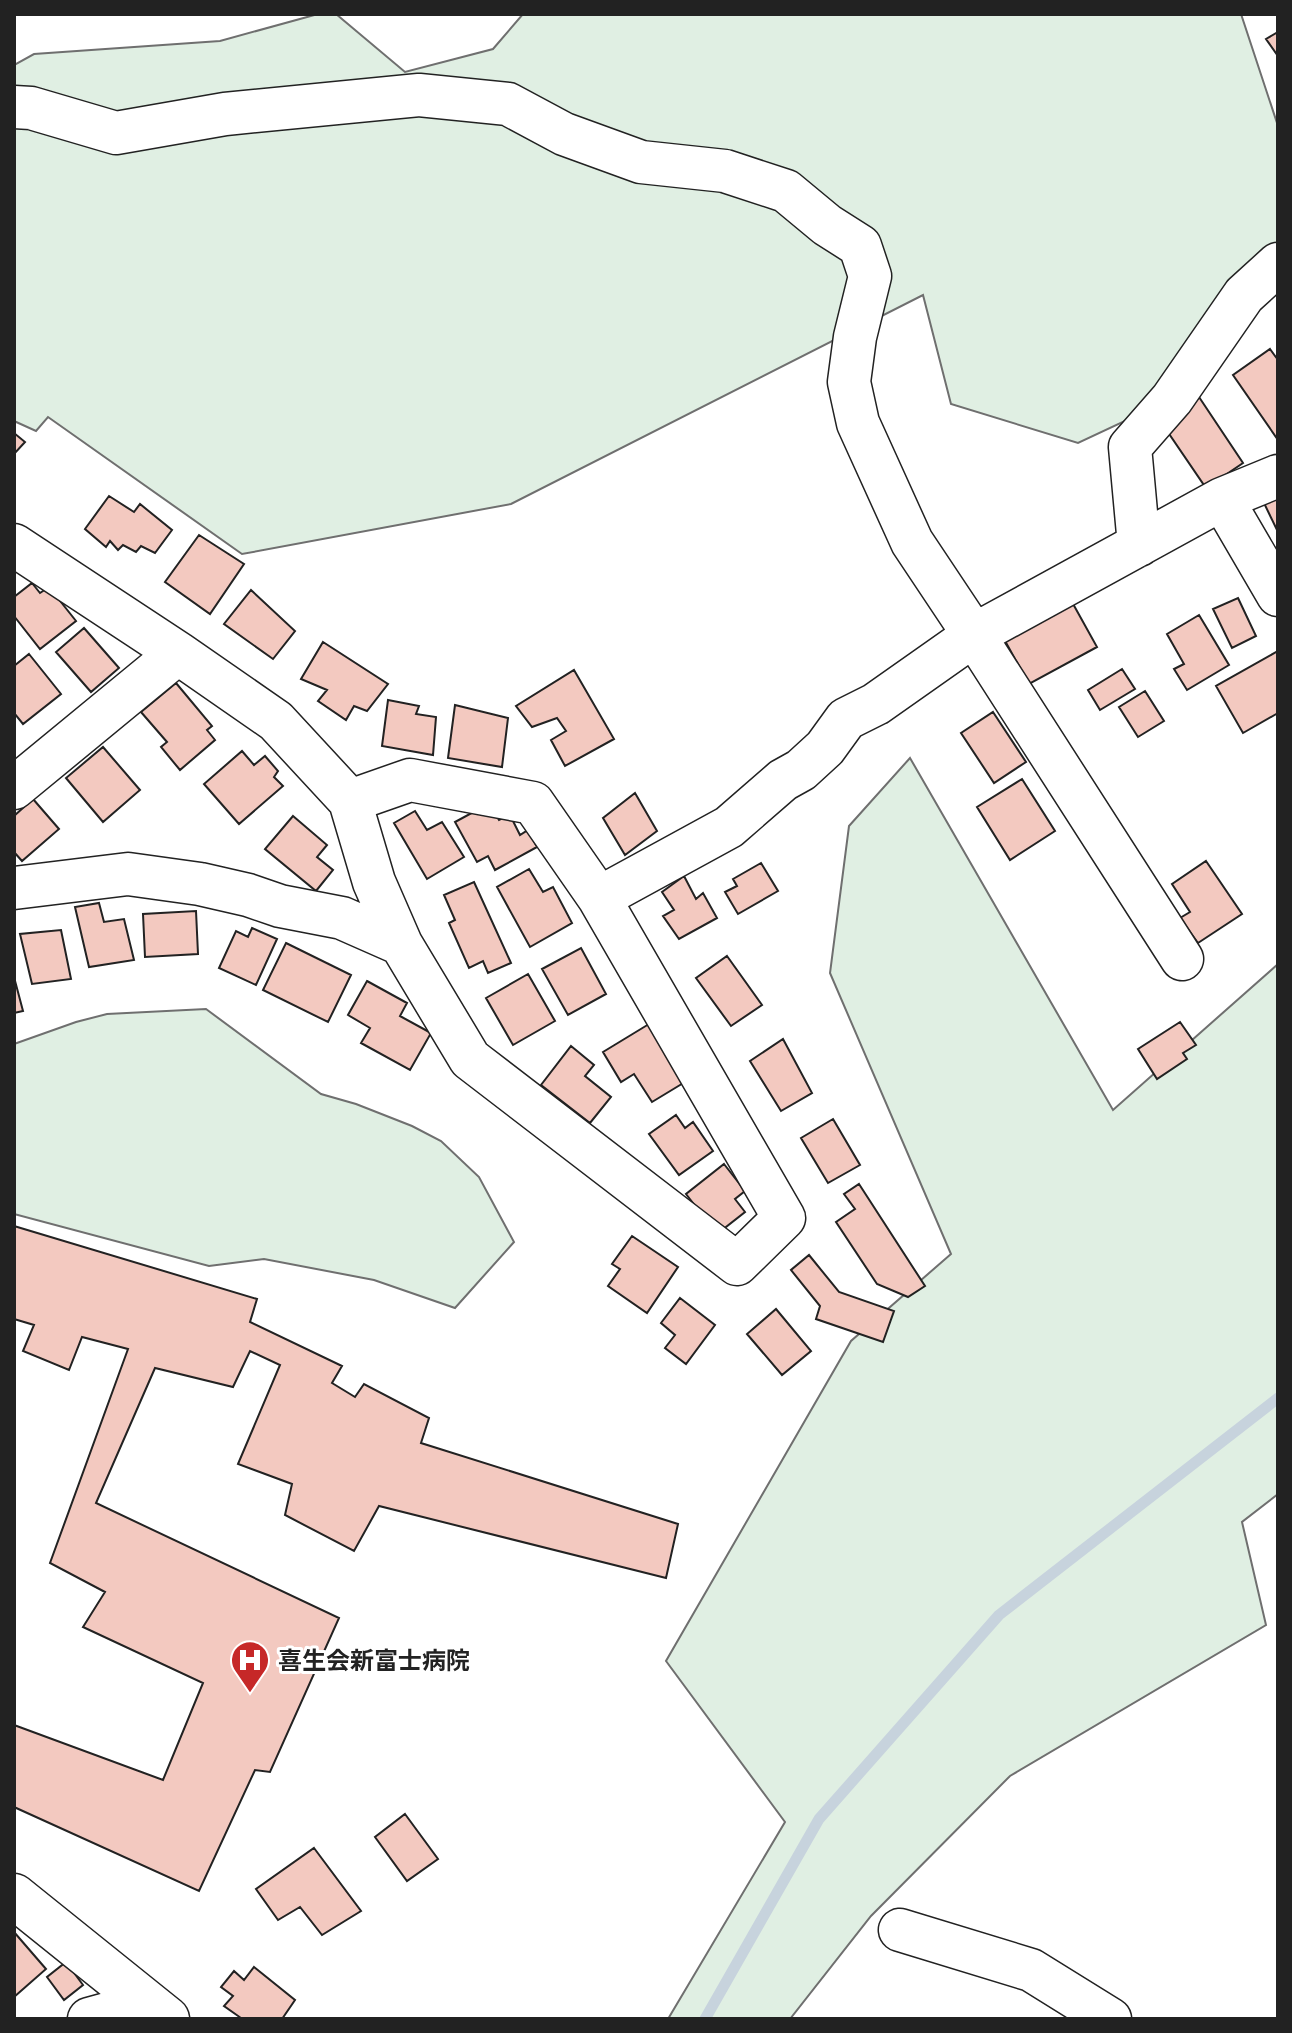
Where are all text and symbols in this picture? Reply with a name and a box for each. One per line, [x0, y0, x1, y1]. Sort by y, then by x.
hospital icon: 喜生会新富士病院 [229, 1639, 271, 1694]
place label: 喜生会新富士病院 [278, 1646, 470, 1675]

